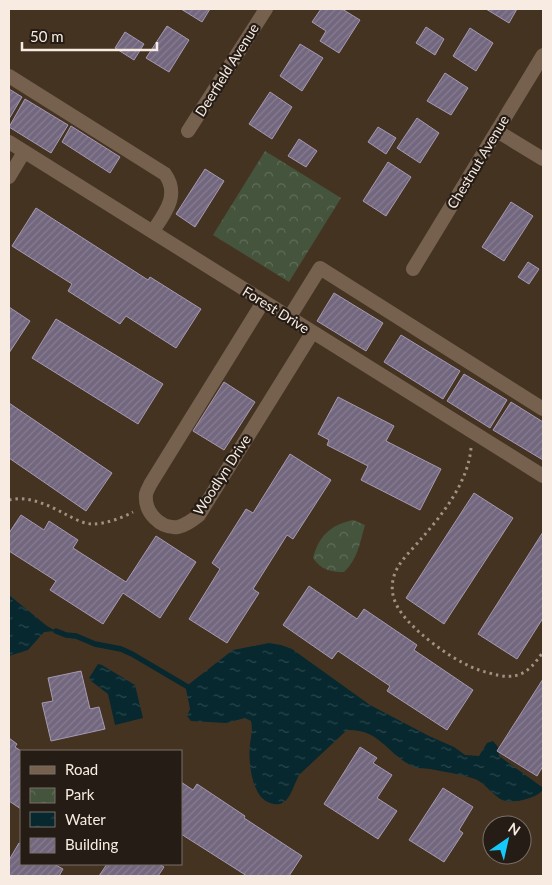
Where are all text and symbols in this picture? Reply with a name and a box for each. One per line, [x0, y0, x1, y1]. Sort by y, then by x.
scale bar [22, 20, 158, 52]
street label: Deerfield Avenue [191, 20, 262, 119]
text: 50 m [30, 27, 64, 45]
street label: Chestnut Avenue [443, 112, 512, 211]
street label: Forest Drive [240, 282, 313, 337]
street label: Woodlyn Drive [189, 431, 254, 518]
legend [20, 750, 182, 865]
text: Road [65, 760, 98, 778]
text: Park [65, 785, 95, 803]
text: Water [65, 810, 106, 828]
north arrow [482, 815, 532, 865]
text: N [505, 819, 524, 839]
text: Building [65, 835, 118, 853]

